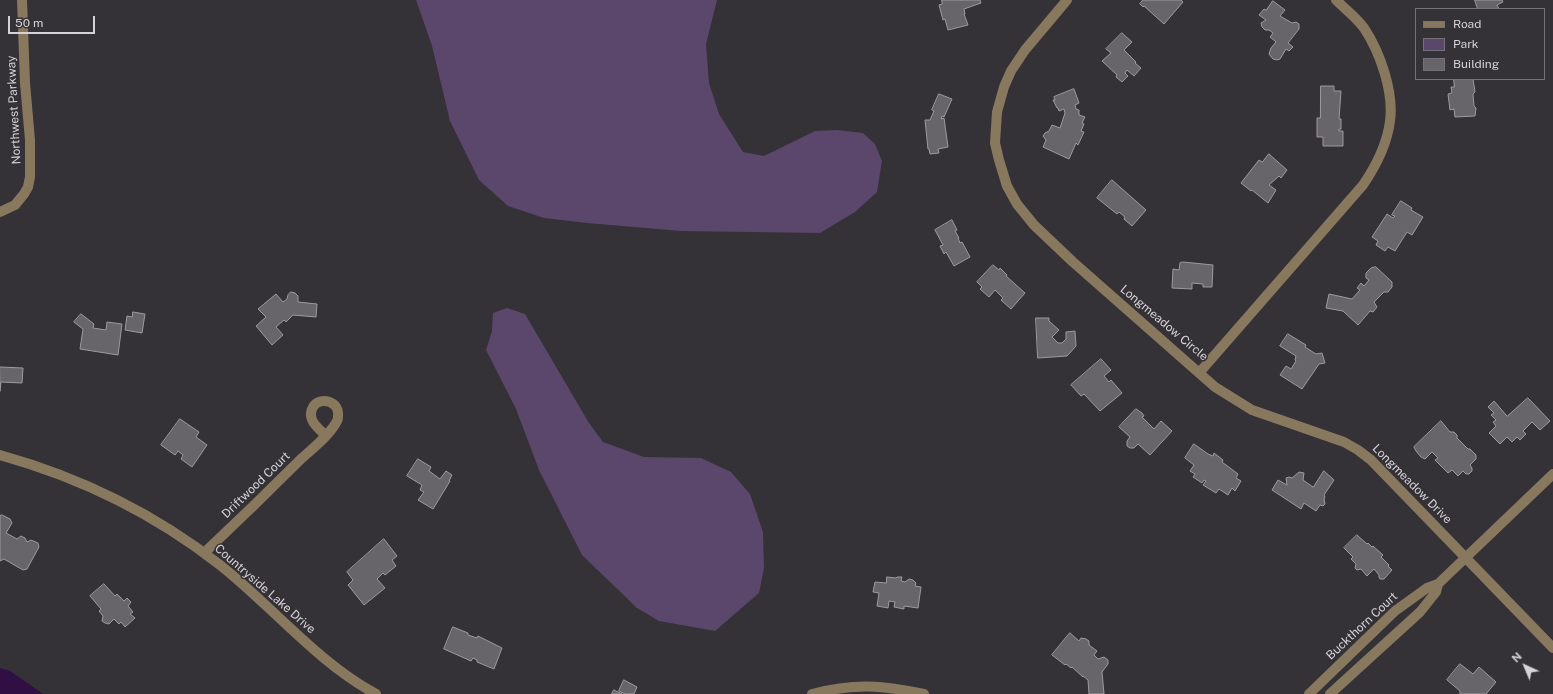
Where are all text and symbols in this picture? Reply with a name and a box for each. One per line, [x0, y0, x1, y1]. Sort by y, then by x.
scale bar [10, 8, 97, 34]
legend [1415, 8, 1545, 80]
text: 50 m [15, 16, 43, 30]
text: Road [1453, 17, 1481, 31]
text: Park [1453, 37, 1479, 51]
street label: Northwest Parkway [4, 55, 24, 165]
text: Building [1453, 57, 1499, 71]
street label: Longmeadow Circle [1117, 282, 1211, 364]
street label: Longmeadow Drive [1369, 441, 1455, 527]
street label: Driftwood Court [219, 449, 293, 521]
street label: Countryside Lake Drive [212, 541, 318, 637]
street label: Buckthorn Court [1323, 589, 1401, 663]
north arrow [1505, 646, 1545, 686]
text: N [1509, 650, 1524, 665]

